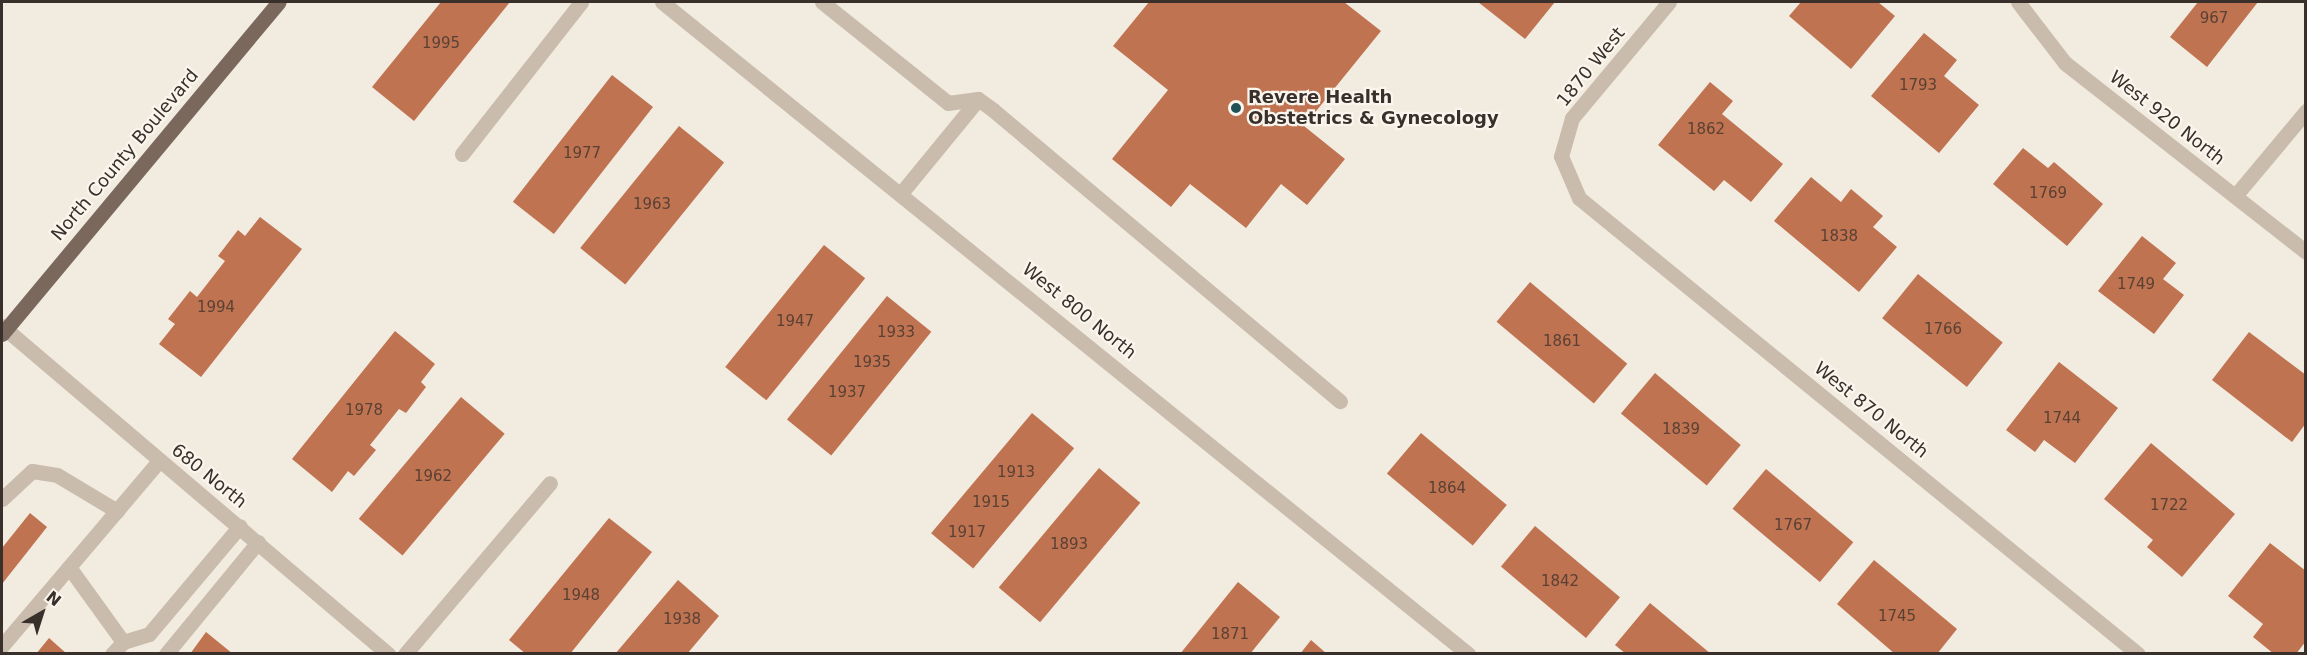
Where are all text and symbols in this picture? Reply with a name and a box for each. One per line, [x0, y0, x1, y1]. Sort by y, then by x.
house number: 967 [2200, 10, 2228, 28]
street label: 1870 West [1552, 23, 1630, 111]
house number: 1995 [422, 35, 460, 53]
street label: North County Boulevard [47, 65, 203, 245]
street label: West 920 North [2105, 66, 2229, 170]
house number: 1793 [1899, 77, 1937, 95]
place label: Revere Health Obstetrics & Gynecology [1248, 87, 1499, 130]
marker: Revere Health Obstetrics & Gynecology [1229, 101, 1243, 115]
house number: 1862 [1687, 121, 1725, 139]
house number: 1977 [563, 145, 601, 163]
house number: 1769 [2029, 185, 2067, 203]
house number: 1963 [633, 196, 671, 214]
house number: 1838 [1820, 228, 1858, 246]
street label: West 800 North [1018, 258, 1140, 364]
house number: 1749 [2117, 276, 2155, 294]
house number: 1994 [197, 299, 235, 317]
house number: 1947 [776, 313, 814, 331]
house number: 1766 [1924, 321, 1962, 339]
house number: 1933 [877, 324, 915, 342]
house number: 1861 [1543, 333, 1581, 351]
house number: 1935 [853, 354, 891, 372]
street label: West 870 North [1810, 357, 1932, 463]
house number: 1937 [828, 384, 866, 402]
house number: 1978 [345, 402, 383, 420]
house number: 1744 [2043, 410, 2081, 428]
house number: 1839 [1662, 421, 1700, 439]
street label: 680 North [167, 439, 251, 513]
house number: 1913 [997, 464, 1035, 482]
house number: 1962 [414, 468, 452, 486]
house number: 1864 [1428, 480, 1466, 498]
house number: 1915 [972, 494, 1010, 512]
house number: 1722 [2150, 497, 2188, 515]
house number: 1767 [1774, 517, 1812, 535]
house number: 1917 [948, 524, 986, 542]
house number: 1893 [1050, 536, 1088, 554]
house number: 1842 [1541, 573, 1579, 591]
north arrow [12, 583, 72, 643]
text: N [42, 587, 65, 610]
house number: 1948 [562, 587, 600, 605]
house number: 1745 [1878, 608, 1916, 626]
house number: 1938 [663, 611, 701, 629]
house number: 1871 [1211, 626, 1249, 644]

